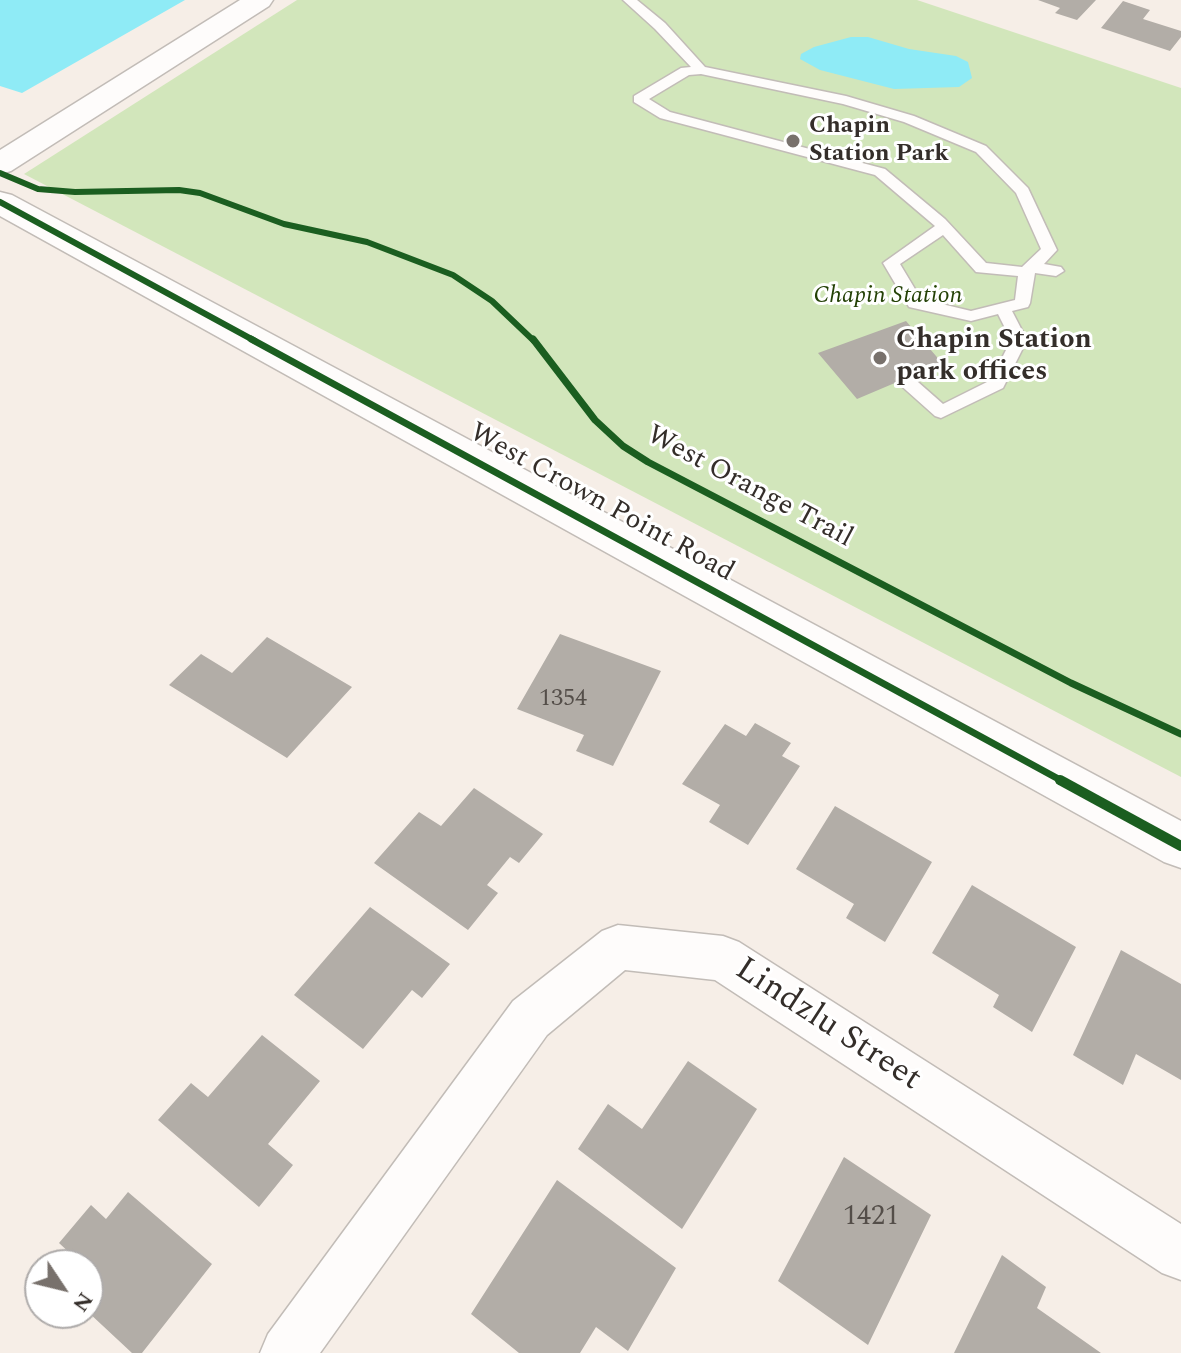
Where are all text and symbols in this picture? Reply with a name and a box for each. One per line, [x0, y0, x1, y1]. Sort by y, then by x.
place label: Chapin Station Park [809, 113, 949, 169]
marker: Chapin Station Park [784, 132, 802, 150]
park label: Chapin Station [814, 283, 962, 311]
place label: Chapin Station park offices [896, 325, 1092, 391]
marker: Chapin Station park offices [871, 349, 889, 367]
street label: West Crown Point Road [463, 417, 739, 591]
street label: West Orange Trail [640, 419, 858, 557]
house number: 1354 [539, 686, 587, 714]
street label: Lindzlu Street [726, 951, 928, 1101]
house number: 1421 [843, 1202, 899, 1236]
north arrow [24, 1249, 104, 1329]
text: N [64, 1285, 101, 1319]

